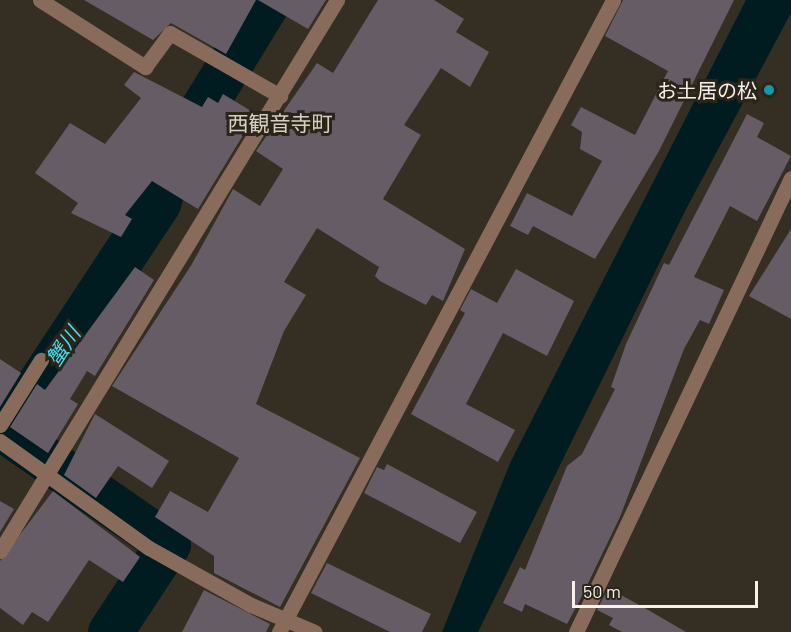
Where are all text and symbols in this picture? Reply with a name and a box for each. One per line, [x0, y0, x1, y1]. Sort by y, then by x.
place label: お土居の松 [657, 78, 757, 102]
marker: お土居の松 [762, 83, 776, 97]
district label: 西観音寺町 [228, 110, 332, 136]
water label: 蟹川 [41, 322, 85, 370]
scale bar [575, 569, 761, 607]
text: 50 m [583, 580, 621, 602]

